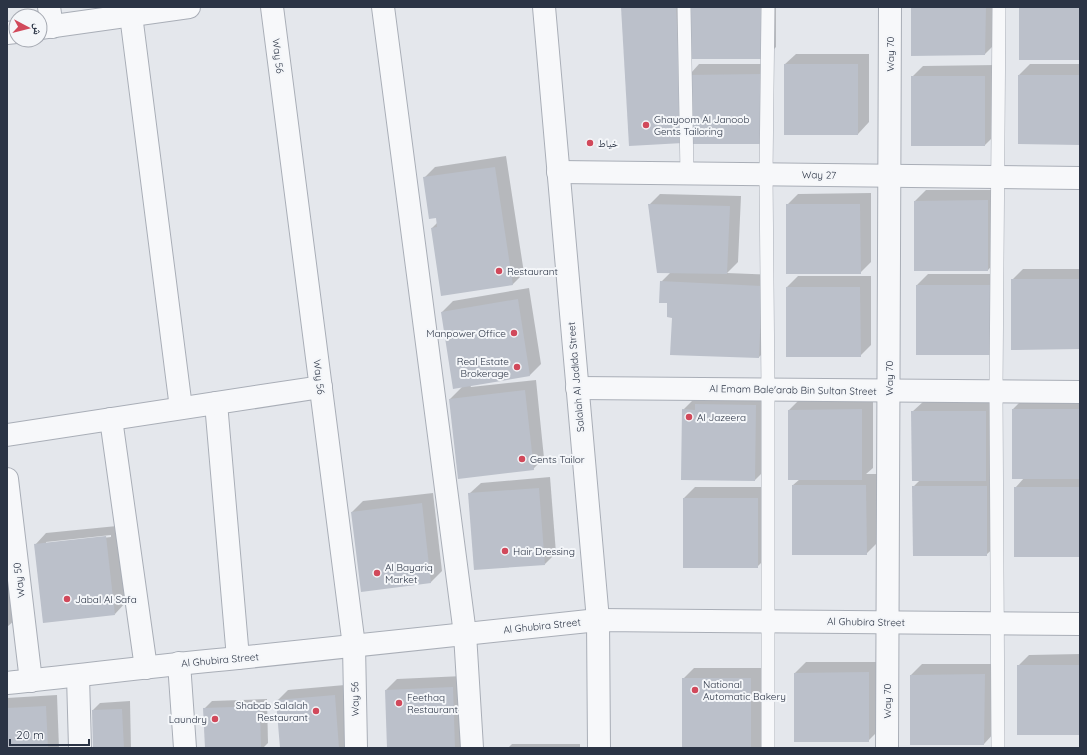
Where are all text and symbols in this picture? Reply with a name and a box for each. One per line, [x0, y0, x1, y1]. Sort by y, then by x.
north arrow [8, 8, 48, 48]
text: ش [29, 22, 46, 36]
street label: Way 70 [884, 36, 897, 72]
street label: Way 56 [269, 38, 287, 75]
place label: Ghayoom Al Janoob Gents Tailoring [654, 113, 749, 138]
marker: Ghayoom Al Janoob Gents Tailoring [641, 120, 651, 130]
place label: خياط [598, 137, 619, 150]
marker: خياط [585, 138, 595, 148]
street label: Way 27 [802, 168, 836, 182]
place label: Restaurant [507, 265, 559, 278]
marker: Restaurant [494, 266, 504, 276]
street label: Salalah Al Jadida Street [565, 321, 587, 433]
place label: Manpower Office [426, 327, 506, 340]
marker: Manpower Office [509, 328, 519, 338]
place label: Real Estate Brokerage [457, 355, 509, 380]
street label: Way 56 [310, 359, 328, 396]
street label: Way 70 [883, 360, 896, 396]
marker: Real Estate Brokerage [512, 362, 522, 372]
street label: Al Emam Bale'arab Bin Sultan Street [709, 382, 877, 398]
place label: Al Jazeera [697, 411, 746, 424]
marker: Al Jazeera [684, 412, 694, 422]
place label: Gents Tailor [530, 453, 585, 466]
marker: Gents Tailor [517, 454, 527, 464]
place label: Hair Dressing [513, 545, 575, 558]
marker: Hair Dressing [500, 546, 510, 556]
place label: Al Bayariq Market [385, 561, 433, 586]
street label: Way 50 [10, 562, 28, 598]
marker: Al Bayariq Market [372, 568, 382, 578]
place label: Jabal Al Safa [75, 593, 137, 606]
marker: Jabal Al Safa [62, 594, 72, 604]
street label: Al Ghubira Street [503, 615, 582, 637]
street label: Al Ghubira Street [827, 615, 906, 629]
street label: Al Ghubira Street [181, 650, 260, 670]
place label: National Automatic Bakery [703, 678, 786, 703]
street label: Way 56 [348, 681, 362, 717]
street label: Way 70 [881, 683, 894, 719]
marker: National Automatic Bakery [690, 685, 700, 695]
place label: Feethaq Restaurant [407, 691, 459, 716]
marker: Feethaq Restaurant [394, 698, 404, 708]
place label: Shabab Salalah Restaurant [236, 699, 309, 724]
marker: Shabab Salalah Restaurant [311, 706, 321, 716]
place label: Laundry [169, 713, 207, 726]
marker: Laundry [210, 714, 220, 724]
scale bar [10, 721, 89, 747]
text: 20 m [16, 727, 44, 742]

